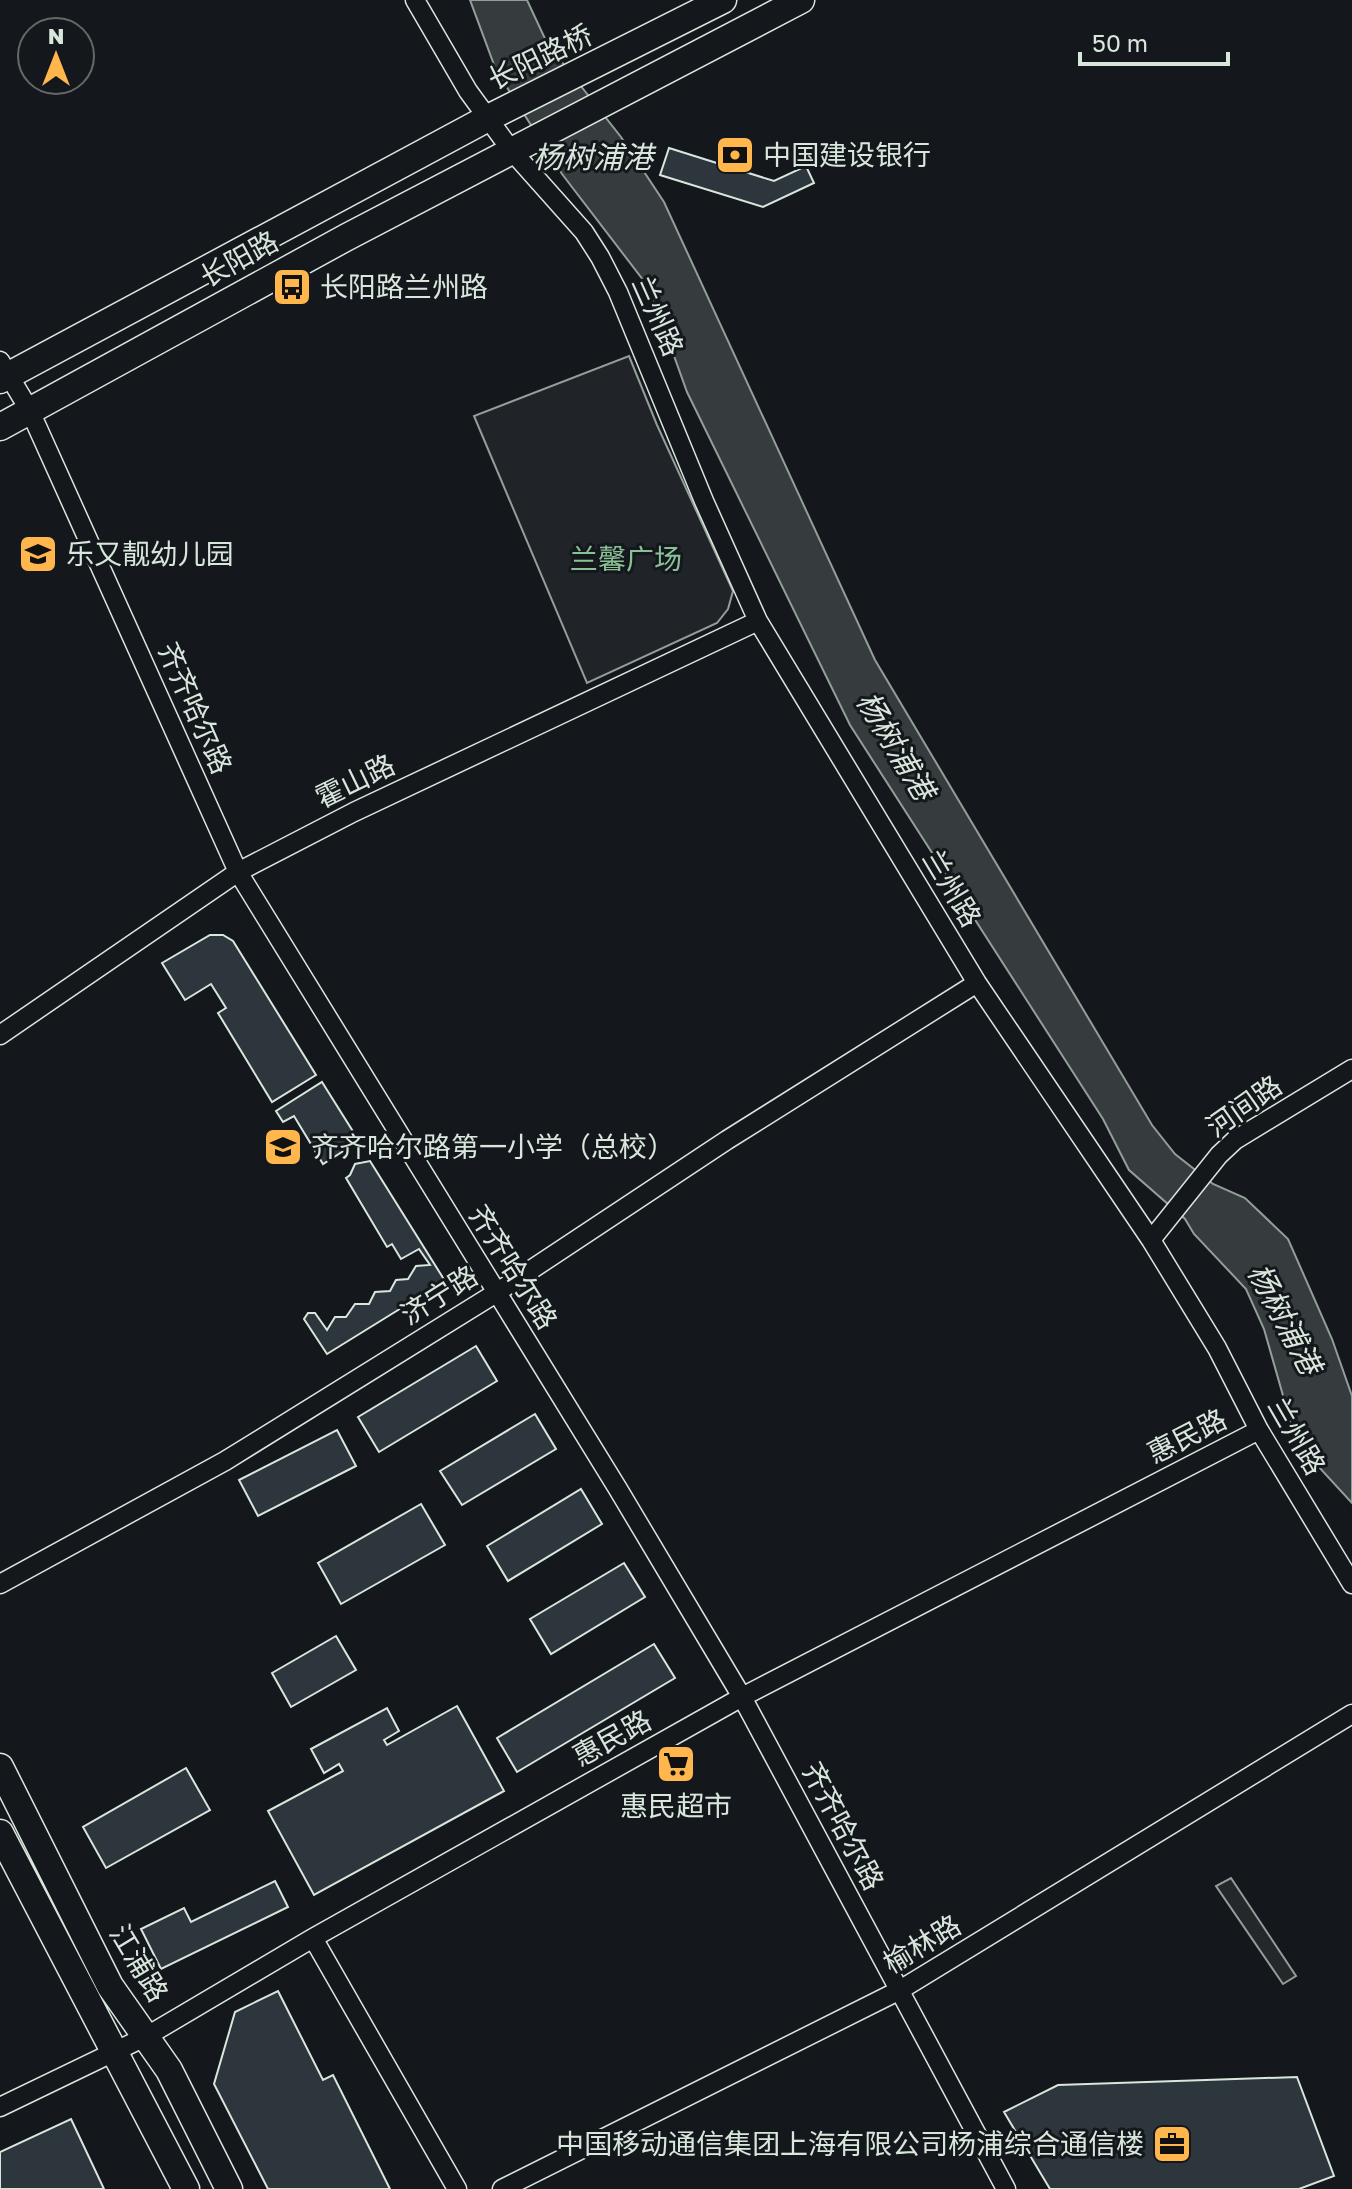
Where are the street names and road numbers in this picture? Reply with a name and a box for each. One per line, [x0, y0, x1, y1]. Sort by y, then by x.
street label: 长阳路桥 [482, 17, 597, 96]
street label: 长阳路 [194, 224, 283, 293]
street label: 兰州路 [626, 271, 691, 361]
street label: 齐齐哈尔路 [152, 637, 239, 778]
street label: 霍山路 [310, 747, 400, 814]
street label: 兰州路 [917, 843, 988, 932]
street label: 河间路 [1200, 1068, 1288, 1143]
street label: 齐齐哈尔路 [462, 1199, 565, 1335]
street label: 济宁路 [394, 1258, 483, 1331]
street label: 兰州路 [1262, 1391, 1333, 1480]
street label: 惠民路 [1142, 1402, 1232, 1469]
street label: 惠民路 [567, 1703, 656, 1772]
street label: 齐齐哈尔路 [796, 1756, 891, 1895]
street label: 榆林路 [877, 1908, 966, 1979]
street label: 江浦路 [104, 1918, 175, 2007]

